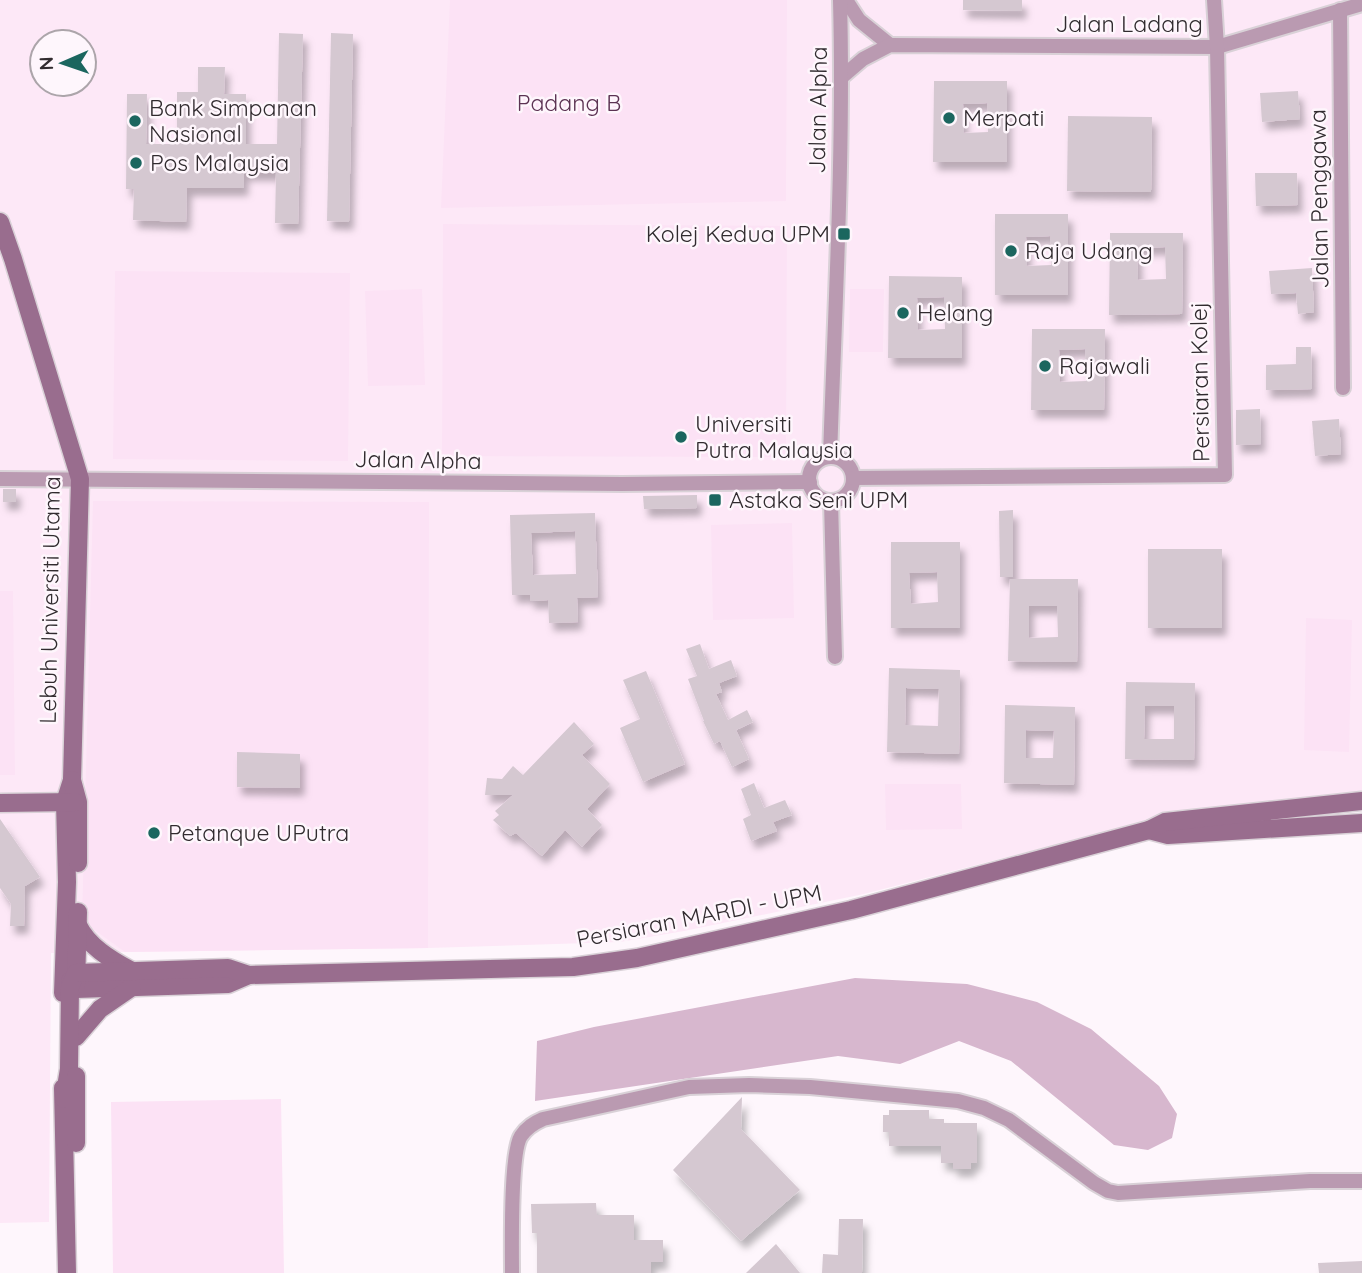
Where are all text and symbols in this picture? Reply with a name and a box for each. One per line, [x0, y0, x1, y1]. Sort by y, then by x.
street label: Jalan Ladang [1055, 9, 1203, 38]
north arrow [28, 28, 98, 98]
street label: Jalan Alpha [802, 46, 833, 174]
text: N [34, 56, 58, 71]
park label: Padang B [517, 88, 621, 117]
place label: Bank Simpanan Nasional [149, 93, 317, 148]
place label: Merpati [963, 103, 1044, 132]
street label: Jalan Penggawa [1302, 109, 1335, 289]
marker: Merpati [941, 110, 957, 126]
marker: Bank Simpanan Nasional [127, 113, 143, 129]
place label: Pos Malaysia [150, 148, 289, 177]
marker: Pos Malaysia [128, 155, 144, 171]
place label: Kolej Kedua UPM [646, 219, 830, 248]
marker: Kolej Kedua UPM [836, 226, 852, 242]
place label: Raja Udang [1025, 236, 1153, 265]
marker: Raja Udang [1003, 243, 1019, 259]
place label: Helang [917, 298, 993, 327]
street label: Persiaran Kolej [1184, 302, 1215, 462]
marker: Helang [895, 305, 911, 321]
place label: Rajawali [1059, 351, 1150, 380]
marker: Rajawali [1037, 358, 1053, 374]
place label: Universiti Putra Malaysia [695, 409, 853, 464]
marker: Universiti Putra Malaysia [673, 429, 689, 445]
street label: Jalan Alpha [354, 444, 482, 475]
street label: Lebuh Universiti Utama [33, 476, 66, 724]
place label: Astaka Seni UPM [729, 485, 908, 514]
marker: Astaka Seni UPM [707, 492, 723, 508]
place label: Petanque UPutra [168, 818, 349, 847]
marker: Petanque UPutra [146, 825, 162, 841]
street label: Persiaran MARDI - UPM [574, 877, 824, 954]

